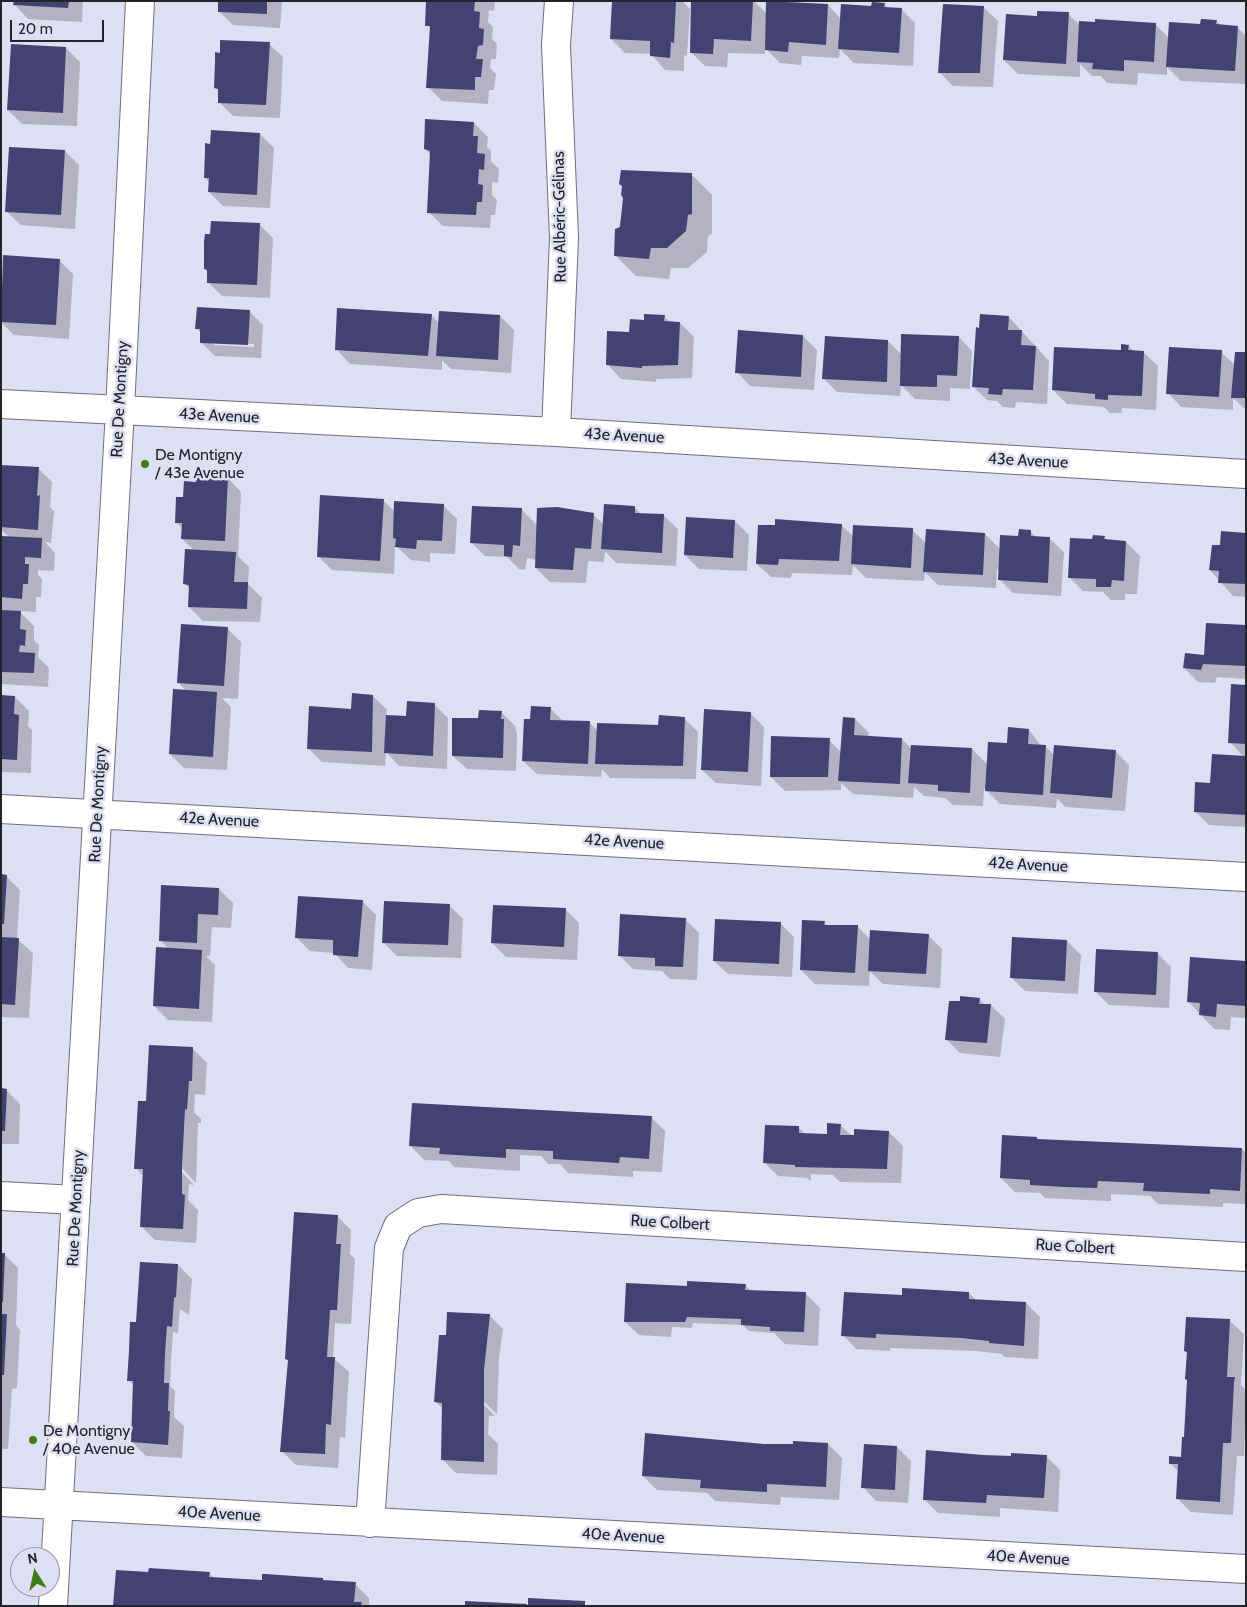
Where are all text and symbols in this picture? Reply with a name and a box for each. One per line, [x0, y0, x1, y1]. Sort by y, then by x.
scale bar [12, 10, 106, 42]
text: 20 m [18, 20, 53, 38]
street label: Rue Albéric-Gélinas [549, 151, 571, 283]
street label: Rue De Montigny [107, 340, 133, 458]
street label: 43e Avenue [178, 404, 260, 428]
street label: 43e Avenue [583, 424, 665, 448]
place label: De Montigny / 43e Avenue [155, 445, 244, 483]
street label: 43e Avenue [987, 449, 1069, 473]
marker: De Montigny / 43e Avenue [139, 458, 151, 470]
street label: Rue De Montigny [85, 745, 111, 863]
street label: 42e Avenue [178, 808, 260, 832]
street label: 42e Avenue [583, 830, 665, 854]
street label: 42e Avenue [987, 853, 1069, 877]
street label: Rue De Montigny [63, 1149, 89, 1267]
street label: Rue Colbert [630, 1211, 710, 1235]
street label: Rue Colbert [1035, 1235, 1115, 1259]
place label: De Montigny / 40e Avenue [43, 1421, 135, 1459]
marker: De Montigny / 40e Avenue [27, 1434, 39, 1446]
street label: 40e Avenue [177, 1502, 261, 1526]
street label: 40e Avenue [581, 1524, 665, 1548]
street label: 40e Avenue [986, 1546, 1070, 1570]
north arrow [10, 1547, 60, 1597]
text: N [26, 1548, 39, 1568]

